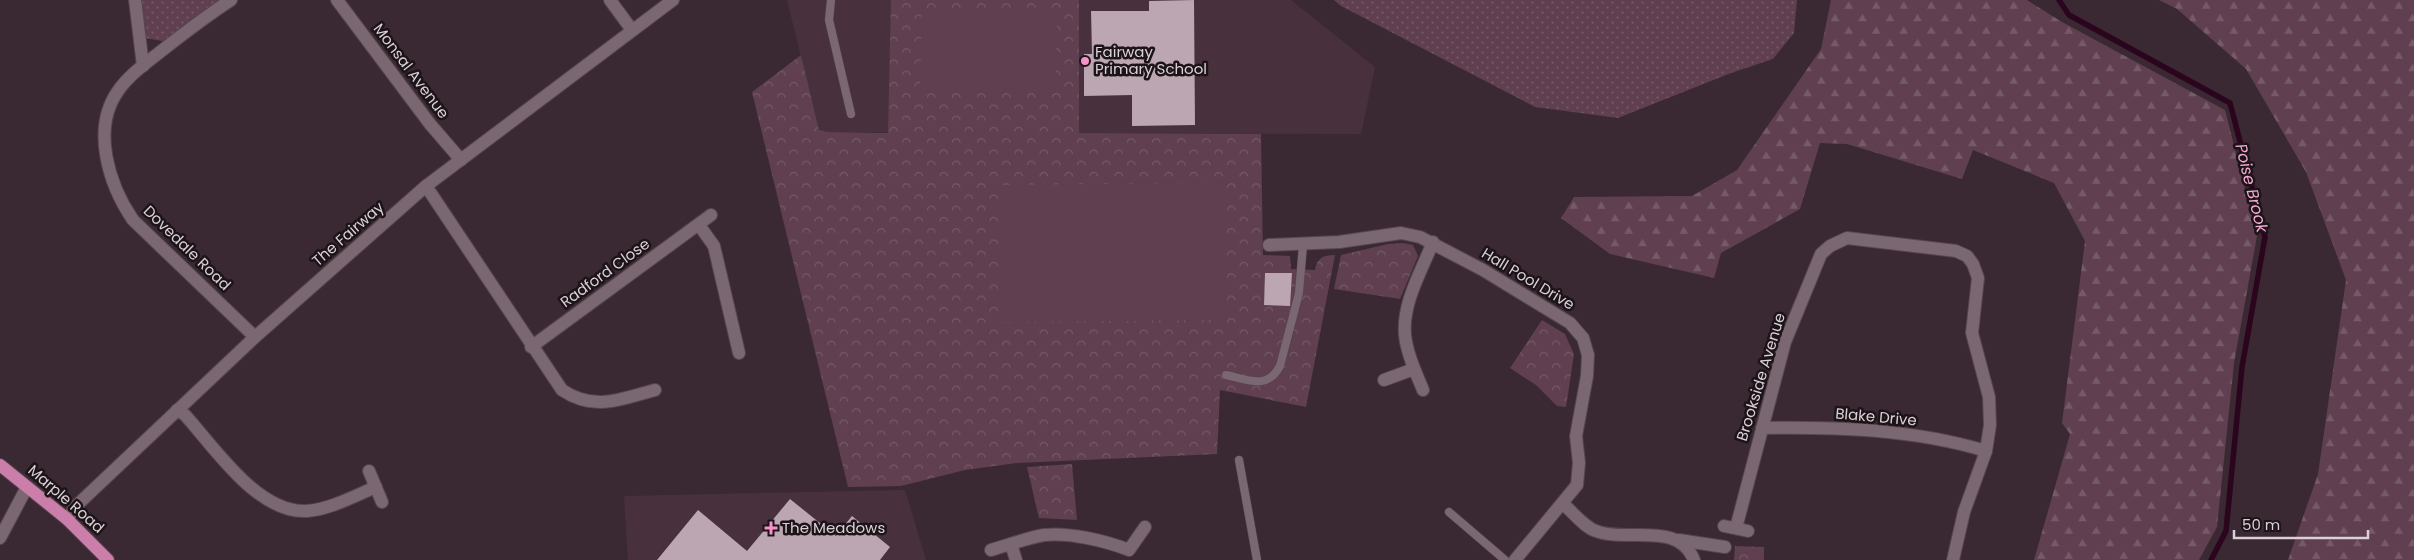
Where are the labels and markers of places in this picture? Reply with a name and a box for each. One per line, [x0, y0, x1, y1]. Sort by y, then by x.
place label: Fairway Primary School [1095, 41, 1207, 79]
marker: Fairway Primary School [1079, 55, 1091, 67]
place label: The Meadows [782, 517, 885, 538]
marker: The Meadows [764, 521, 778, 535]

